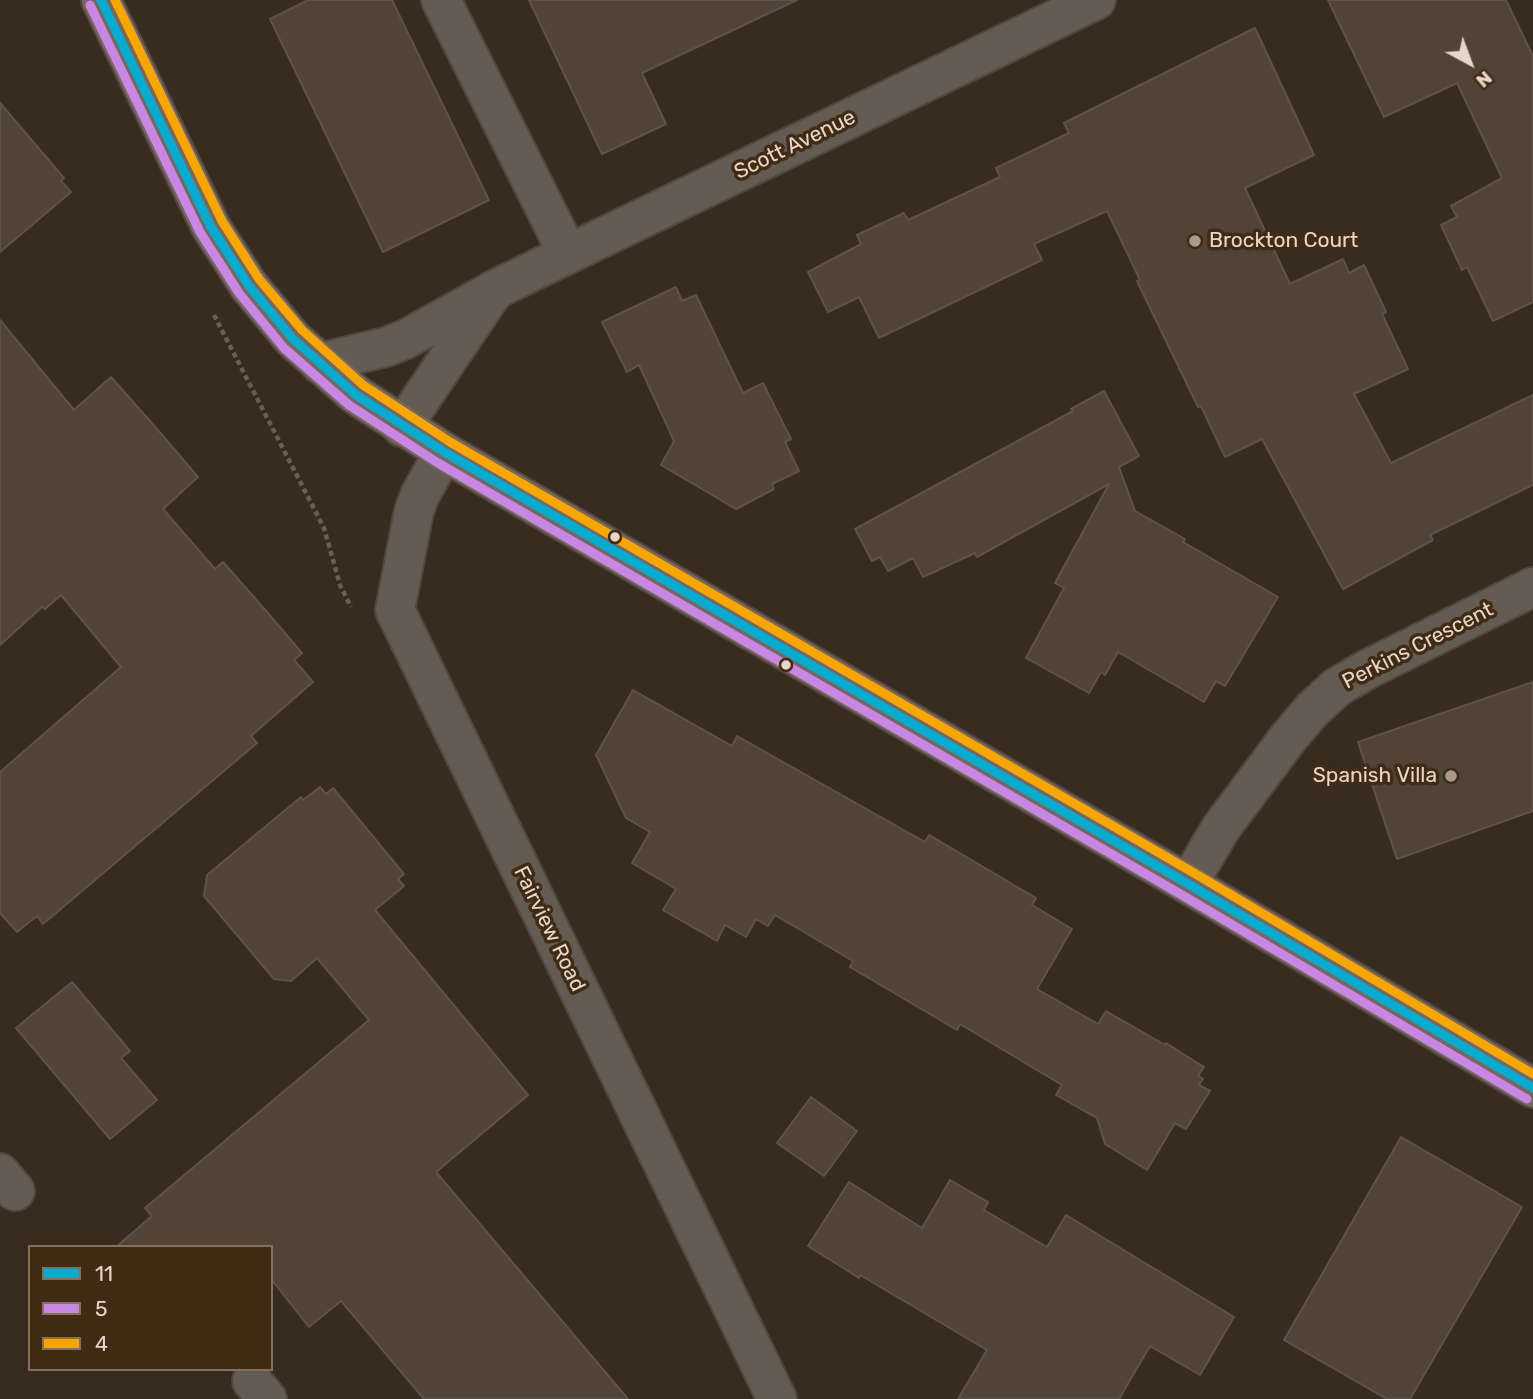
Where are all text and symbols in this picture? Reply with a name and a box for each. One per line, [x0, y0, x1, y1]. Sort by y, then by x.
north arrow [1435, 28, 1505, 98]
text: N [1471, 66, 1497, 92]
street label: Scott Avenue [730, 105, 860, 185]
place label: Brockton Court [1209, 228, 1358, 254]
marker: Brockton Court [1187, 233, 1203, 249]
unlabelled marker [608, 530, 622, 544]
street label: Perkins Crescent [1338, 597, 1498, 695]
unlabelled marker [779, 658, 793, 672]
place label: Spanish Villa [1313, 763, 1437, 789]
marker: Spanish Villa [1443, 768, 1459, 784]
street label: Fairview Road [508, 862, 590, 996]
legend [28, 1245, 273, 1371]
text: 11 [95, 1261, 113, 1286]
text: 5 [95, 1296, 107, 1321]
text: 4 [95, 1331, 108, 1356]

